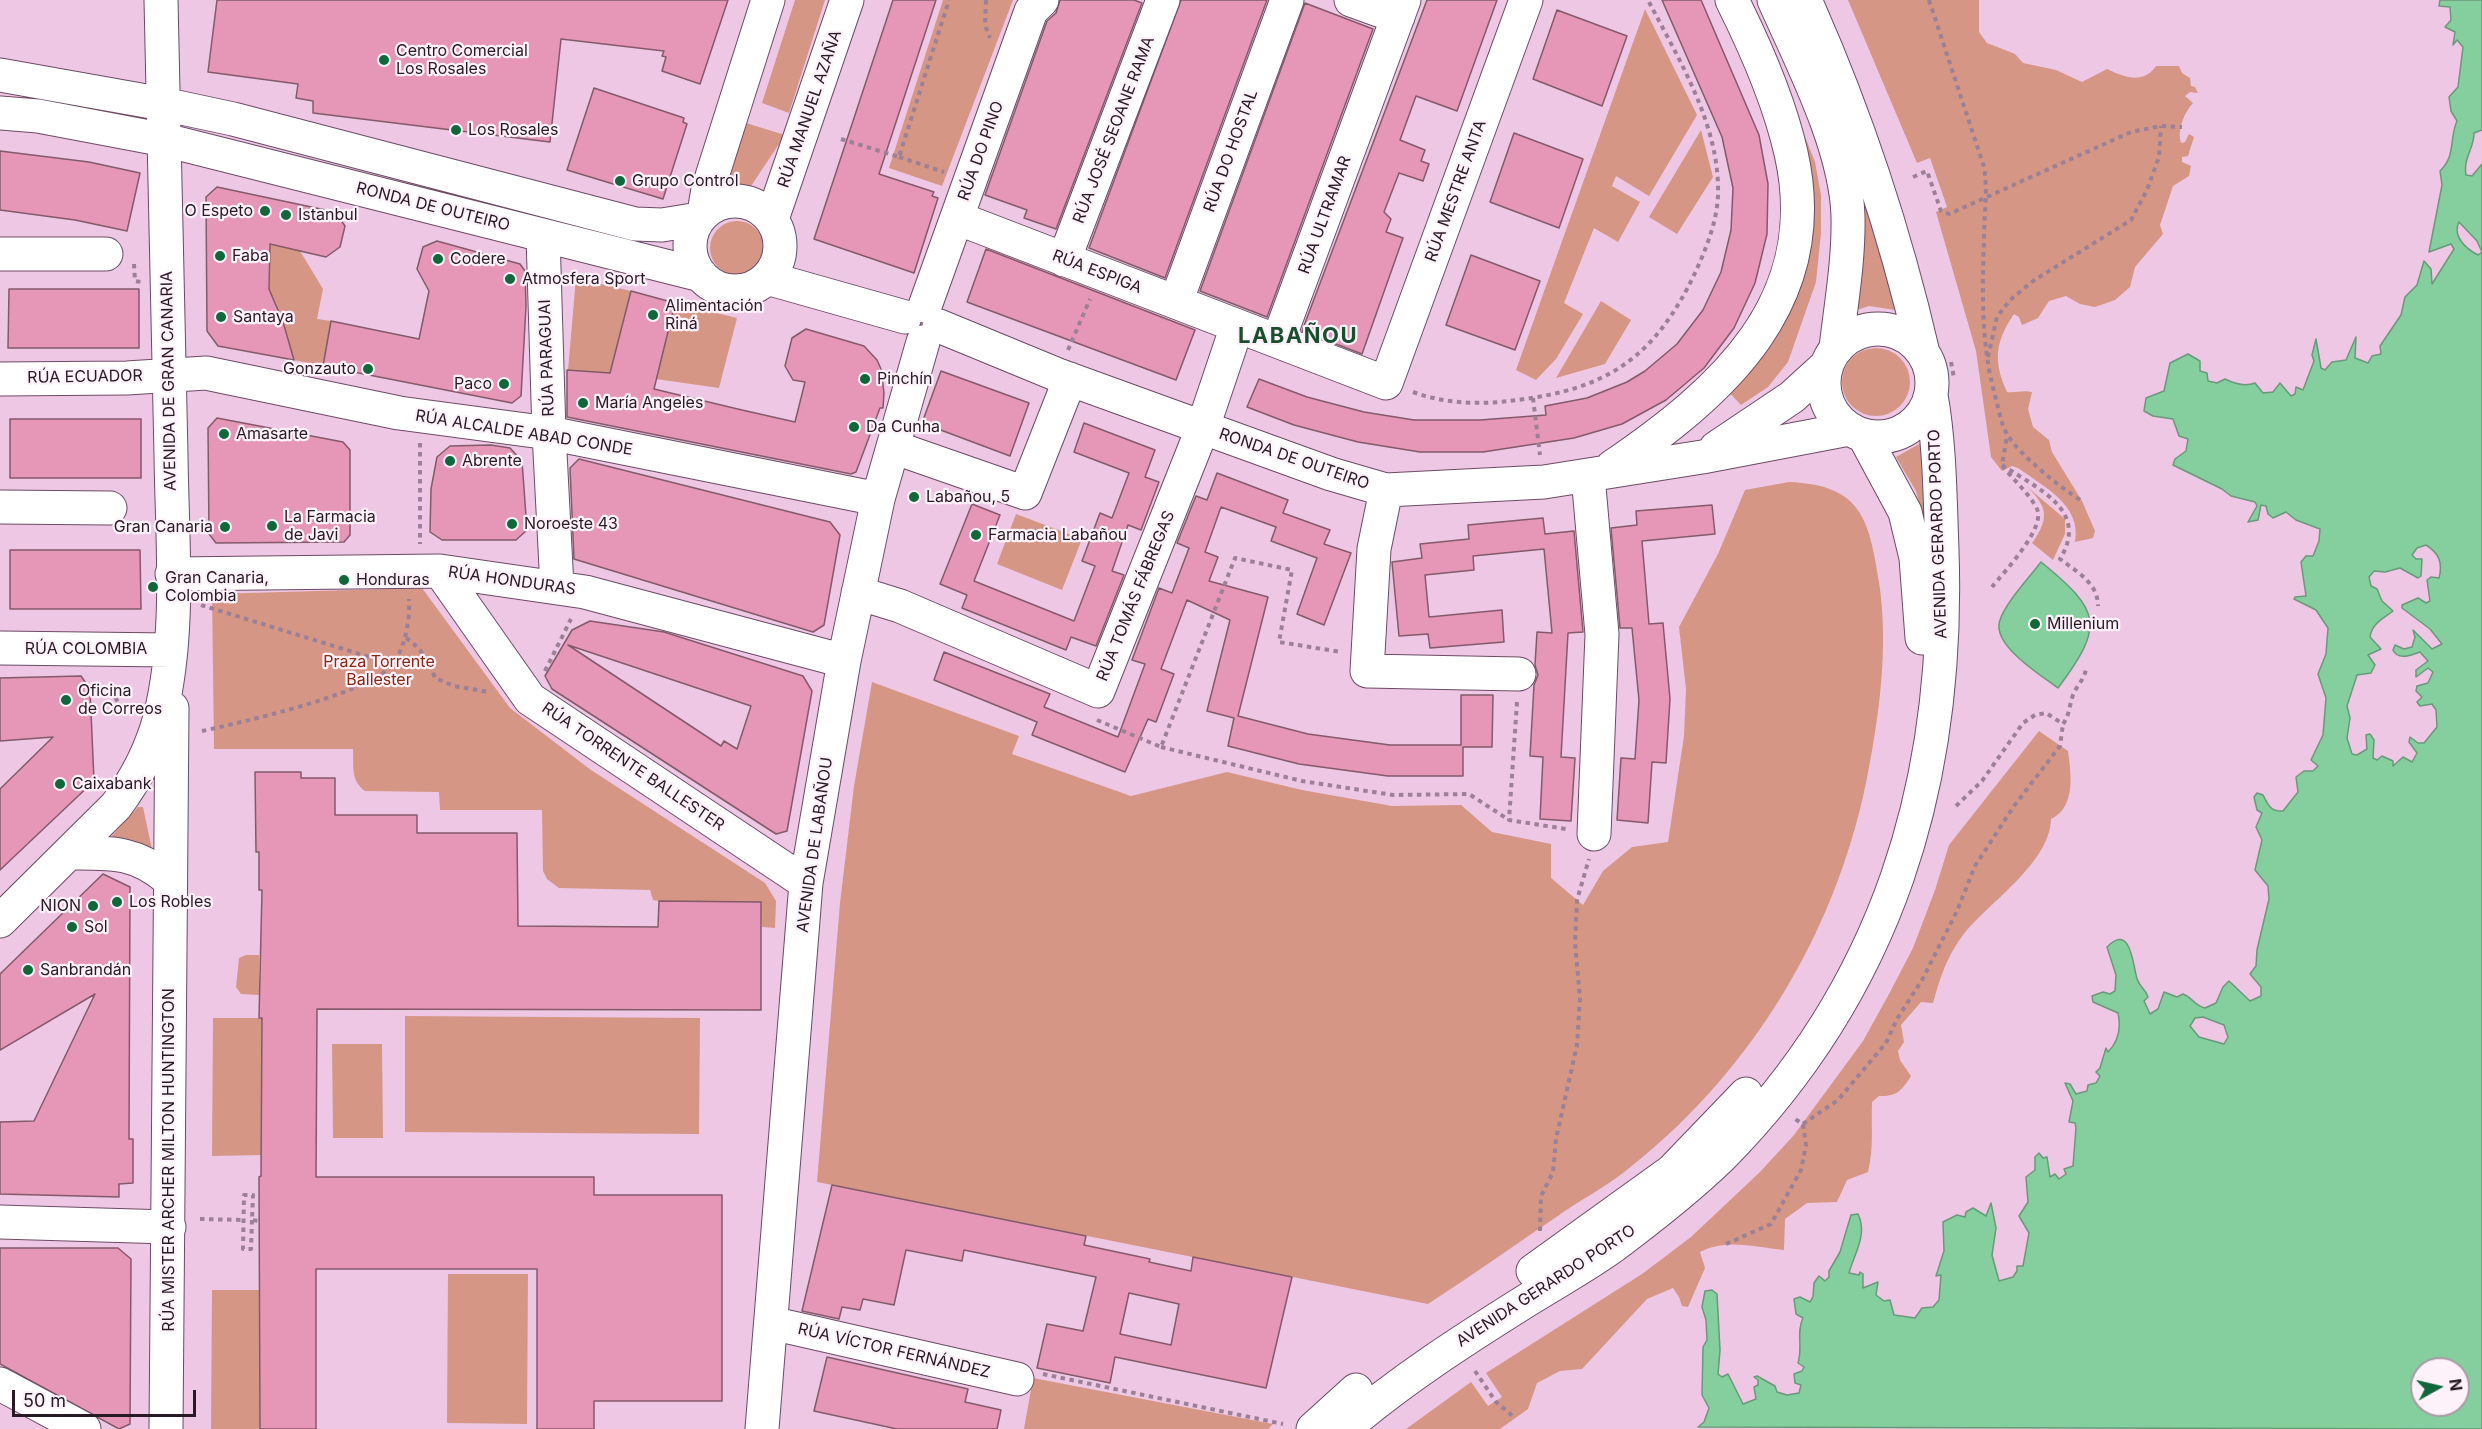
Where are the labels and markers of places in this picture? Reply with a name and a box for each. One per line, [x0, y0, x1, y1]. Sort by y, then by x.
place label: Centro Comercial Los Rosales [396, 41, 528, 79]
marker: Centro Comercial Los Rosales [377, 53, 391, 67]
place label: Los Rosales [468, 120, 558, 140]
marker: Los Rosales [449, 123, 463, 137]
place label: Grupo Control [632, 171, 739, 191]
marker: Grupo Control [613, 174, 627, 188]
place label: O Espeto [184, 201, 253, 221]
marker: O Espeto [258, 204, 272, 218]
place label: Istanbul [298, 205, 358, 225]
marker: Istanbul [279, 208, 293, 222]
place label: Faba [232, 246, 269, 266]
marker: Faba [213, 249, 227, 263]
place label: Codere [450, 249, 505, 269]
marker: Codere [431, 252, 445, 266]
place label: Atmosfera Sport [522, 269, 645, 289]
marker: Atmosfera Sport [503, 272, 517, 286]
place label: Alimentación Riná [665, 296, 763, 334]
place label: Santaya [233, 307, 294, 327]
marker: Alimentación Riná [646, 308, 660, 322]
marker: Santaya [214, 310, 228, 324]
place label: Gonzauto [283, 359, 356, 379]
marker: Gonzauto [361, 362, 375, 376]
place label: Pinchín [877, 369, 932, 389]
marker: Pinchín [858, 372, 872, 386]
place label: Paco [454, 374, 492, 394]
marker: Paco [497, 377, 511, 391]
place label: María Angeles [595, 393, 703, 413]
marker: María Angeles [576, 396, 590, 410]
place label: Da Cunha [866, 417, 940, 437]
marker: Da Cunha [847, 420, 861, 434]
place label: Amasarte [236, 424, 308, 444]
marker: Amasarte [217, 427, 231, 441]
place label: Abrente [462, 451, 522, 471]
marker: Abrente [443, 454, 457, 468]
place label: Labañou, 5 [926, 487, 1010, 507]
marker: Labañou, 5 [907, 490, 921, 504]
place label: La Farmacia de Javi [284, 507, 376, 545]
place label: Noroeste 43 [524, 514, 618, 534]
place label: Gran Canaria [114, 517, 213, 537]
marker: Noroeste 43 [505, 517, 519, 531]
marker: La Farmacia de Javi [265, 519, 279, 533]
marker: Gran Canaria [218, 520, 232, 534]
place label: Farmacia Labañou [988, 525, 1127, 545]
marker: Farmacia Labañou [969, 528, 983, 542]
place label: Gran Canaria, Colombia [165, 568, 269, 606]
place label: Honduras [356, 570, 430, 590]
marker: Honduras [337, 573, 351, 587]
marker: Gran Canaria, Colombia [146, 580, 160, 594]
place label: Millenium [2047, 614, 2119, 634]
marker: Millenium [2028, 617, 2042, 631]
place label: Oficina de Correos [78, 681, 162, 719]
marker: Oficina de Correos [59, 693, 73, 707]
place label: Caixabank [72, 774, 151, 794]
marker: Caixabank [53, 777, 67, 791]
place label: Los Robles [129, 892, 212, 912]
marker: Los Robles [110, 895, 124, 909]
place label: NION [40, 896, 81, 916]
marker: NION [86, 899, 100, 913]
place label: Sol [84, 917, 108, 937]
marker: Sol [65, 920, 79, 934]
place label: Sanbrandán [40, 960, 131, 980]
marker: Sanbrandán [21, 963, 35, 977]

